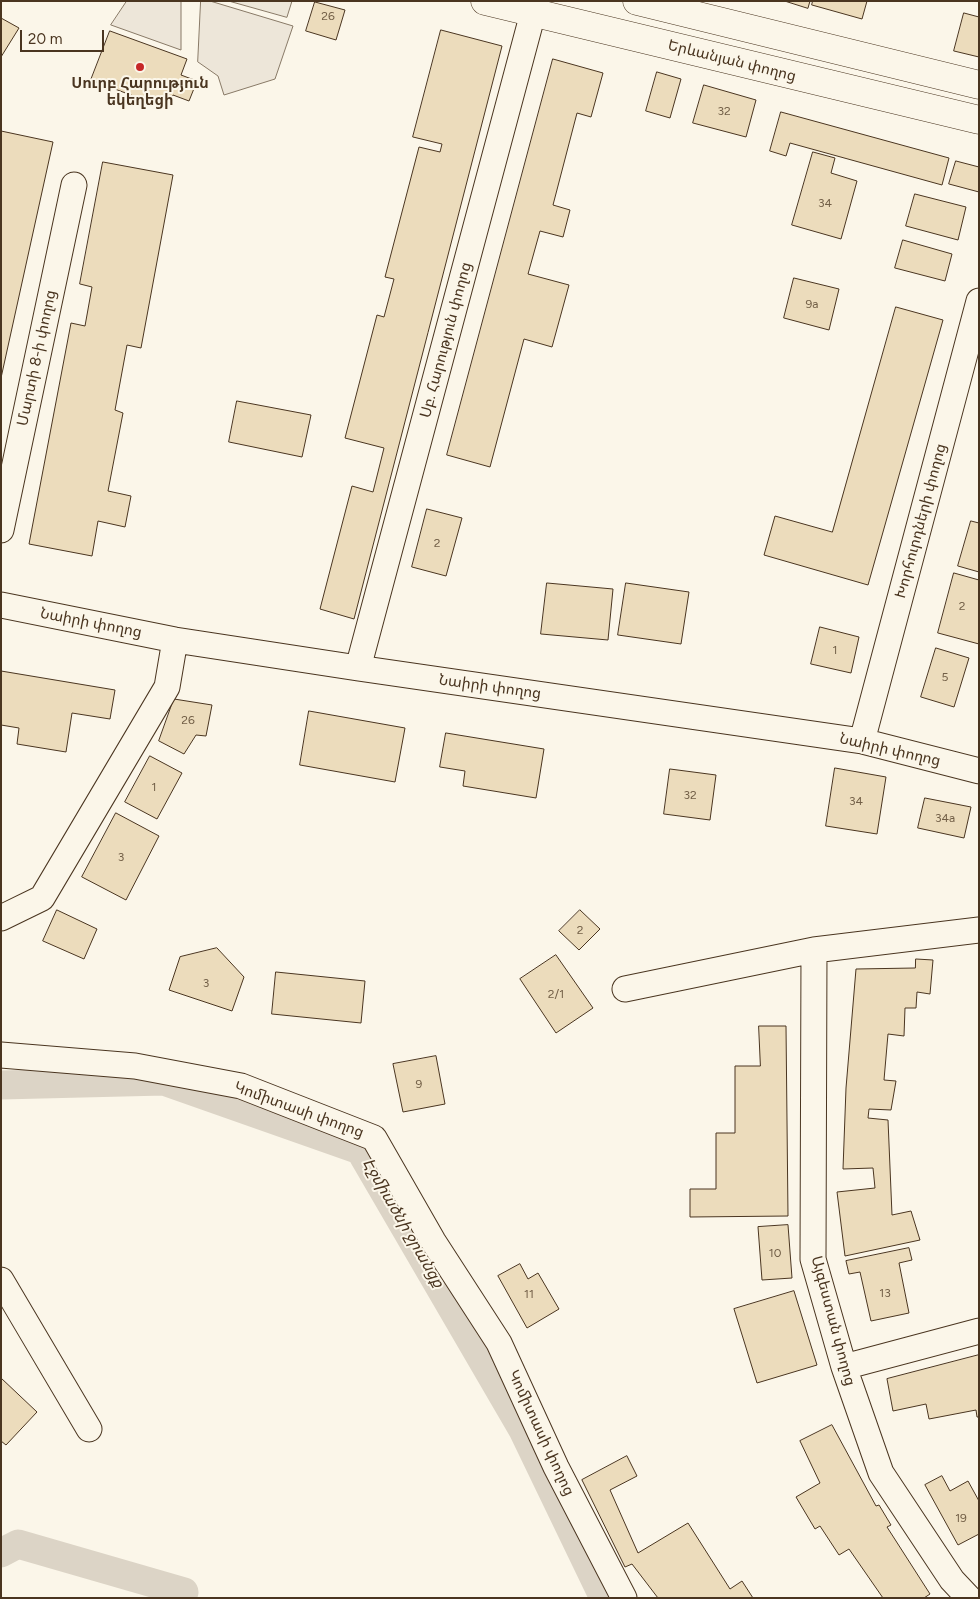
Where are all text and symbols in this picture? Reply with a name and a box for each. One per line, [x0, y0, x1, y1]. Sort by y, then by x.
house number: 26 [321, 9, 335, 23]
scale bar [22, 20, 106, 52]
text: 20 m [28, 30, 62, 48]
street label: Երևանյան փողոց [666, 36, 798, 86]
marker: Սուրբ Հարություն եկեղեցի [134, 61, 146, 73]
place label: Սուրբ Հարություն եկեղեցի [71, 75, 209, 110]
house number: 32 [717, 104, 731, 118]
house number: 34 [818, 196, 832, 210]
street label: Սբ. Հարություն փողոց [417, 260, 475, 420]
street label: Մարտի 8-ի փողոց [14, 288, 60, 428]
house number: 9a [806, 297, 818, 311]
street label: Խորհուրդների փողոց [892, 441, 950, 601]
house number: 2 [434, 536, 440, 550]
house number: 2 [959, 599, 965, 613]
street label: Նաիրի փողոց [39, 604, 143, 642]
house number: 1 [833, 643, 837, 657]
house number: 5 [942, 670, 948, 684]
street label: Նաիրի փողոց [438, 671, 542, 703]
house number: 26 [181, 713, 195, 727]
street label: Նաիրի փողոց [838, 730, 942, 770]
house number: 1 [152, 780, 156, 794]
house number: 32 [683, 788, 697, 802]
house number: 34 [849, 794, 863, 808]
house number: 34a [935, 811, 955, 825]
house number: 3 [118, 850, 124, 864]
house number: 2 [577, 923, 583, 937]
house number: 3 [203, 976, 209, 990]
house number: 2/1 [548, 987, 564, 1001]
house number: 9 [416, 1077, 422, 1091]
street label: Կոմիտասի փողոց [232, 1078, 366, 1142]
water label: Էջմիածնի ջրանցք [358, 1155, 448, 1291]
house number: 10 [769, 1246, 781, 1260]
street label: Այգեստան փողոց [807, 1254, 859, 1388]
house number: 13 [879, 1286, 891, 1300]
house number: 11 [524, 1287, 534, 1301]
street label: Կոմիտասի փողոց [504, 1367, 578, 1499]
house number: 19 [955, 1511, 967, 1525]

